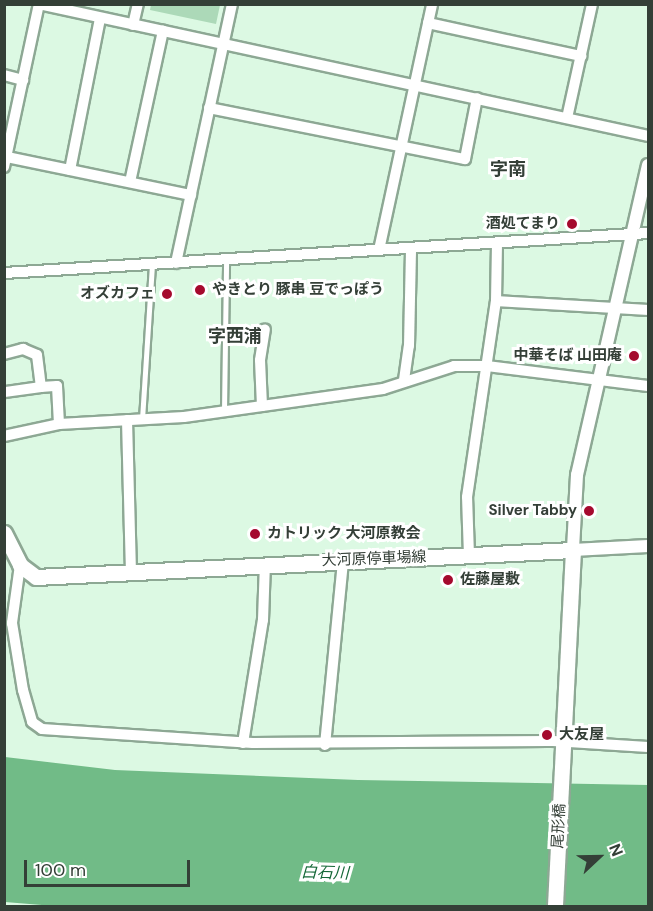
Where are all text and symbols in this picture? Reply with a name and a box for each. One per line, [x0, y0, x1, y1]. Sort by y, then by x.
district label: 字南 [490, 158, 526, 180]
place label: 酒処てまり [485, 215, 560, 233]
marker: 酒処てまり [565, 217, 579, 231]
place label: やきとり 豚串 豆でっぽう [212, 281, 384, 299]
marker: やきとり 豚串 豆でっぽう [193, 283, 207, 297]
place label: オズカフェ [80, 285, 155, 303]
marker: オズカフェ [160, 287, 174, 301]
district label: 字西浦 [208, 325, 262, 347]
place label: 中華そば 山田庵 [513, 347, 622, 365]
marker: 中華そば 山田庵 [627, 349, 641, 363]
place label: Silver Tabby [489, 502, 577, 520]
marker: Silver Tabby [582, 504, 596, 518]
place label: カトリック 大河原教会 [267, 525, 421, 543]
marker: カトリック 大河原教会 [248, 527, 262, 541]
street label: 大河原停車場線 [321, 548, 427, 570]
place label: 佐藤屋敷 [460, 571, 520, 589]
marker: 佐藤屋敷 [441, 573, 455, 587]
place label: 大友屋 [559, 726, 604, 744]
marker: 大友屋 [540, 728, 554, 742]
street label: 尾形橋 [549, 803, 569, 849]
north arrow [569, 827, 629, 887]
text: N [604, 841, 628, 859]
scale bar [27, 848, 194, 886]
text: 100 m [35, 858, 86, 882]
water label: 白石川 [301, 863, 349, 883]

